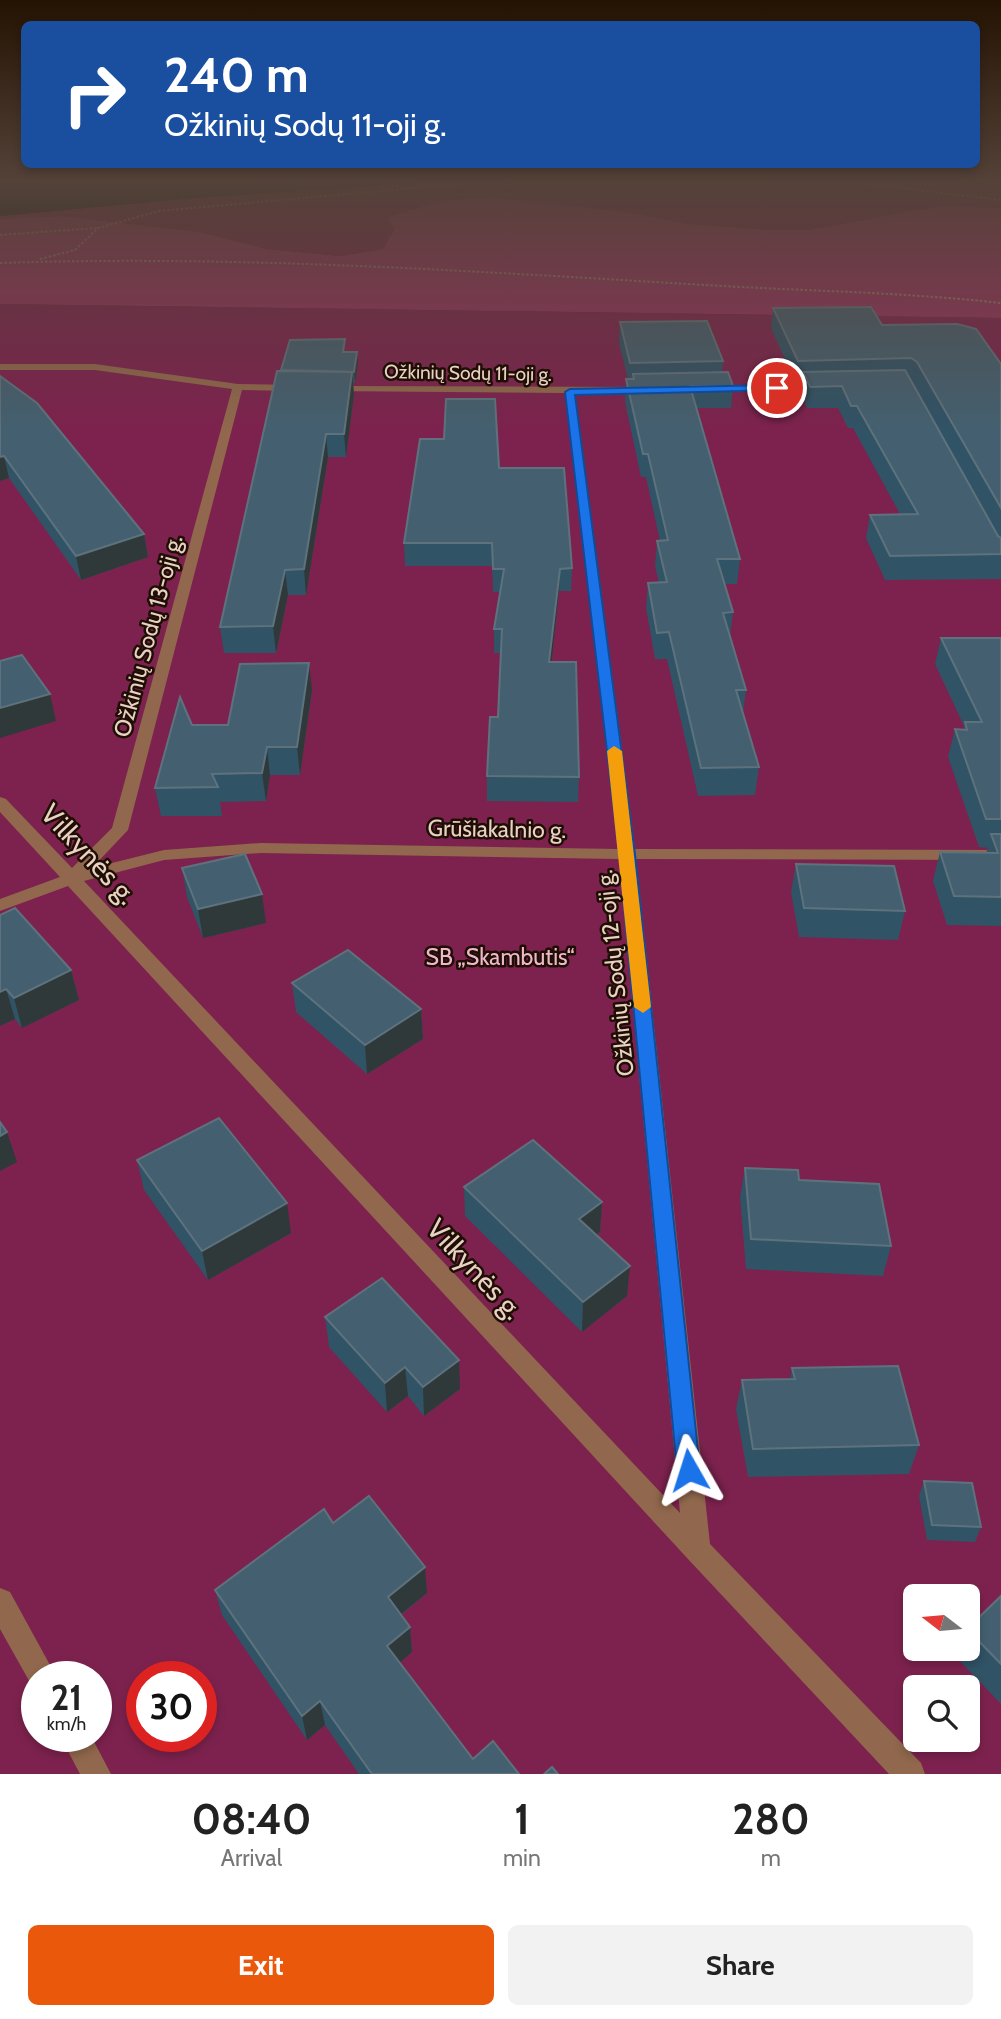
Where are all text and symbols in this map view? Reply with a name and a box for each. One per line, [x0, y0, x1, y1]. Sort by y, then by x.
text: 240 m [164, 45, 309, 104]
icon: right [49, 49, 140, 140]
text: Ožkinių Sodų 11-oji g. [164, 105, 447, 144]
pin [747, 358, 807, 418]
street label: Ožkinių Sodų 11-oji g. [384, 360, 552, 386]
icon: arrive [758, 369, 796, 407]
street label: Ožkinių Sodų 13-oji g. [108, 532, 188, 740]
street label: Vilkynės g. [34, 797, 144, 911]
street label: Grūšiakalnio g. [428, 814, 566, 844]
street label: Ožkinių Sodų 12-oji g. [590, 868, 640, 1078]
park label: SB „Skambutis“ [426, 943, 575, 971]
street label: Vilkynės g. [420, 1212, 530, 1326]
position arrow [652, 1433, 726, 1507]
north arrow [903, 1584, 980, 1661]
map controls [903, 1584, 980, 1752]
speed limit sign: 30 [126, 1661, 217, 1752]
button: search [903, 1675, 980, 1752]
text: 21 [51, 1676, 82, 1719]
text: km/h [47, 1713, 86, 1735]
text: 08:40 [191, 1793, 312, 1845]
text: 1 [514, 1793, 530, 1845]
text: 280 [732, 1793, 810, 1845]
text: Arrival [221, 1844, 282, 1872]
text: min [503, 1844, 541, 1872]
text: m [761, 1844, 781, 1872]
button: Exit [28, 1925, 494, 2005]
button: Share [508, 1925, 973, 2005]

